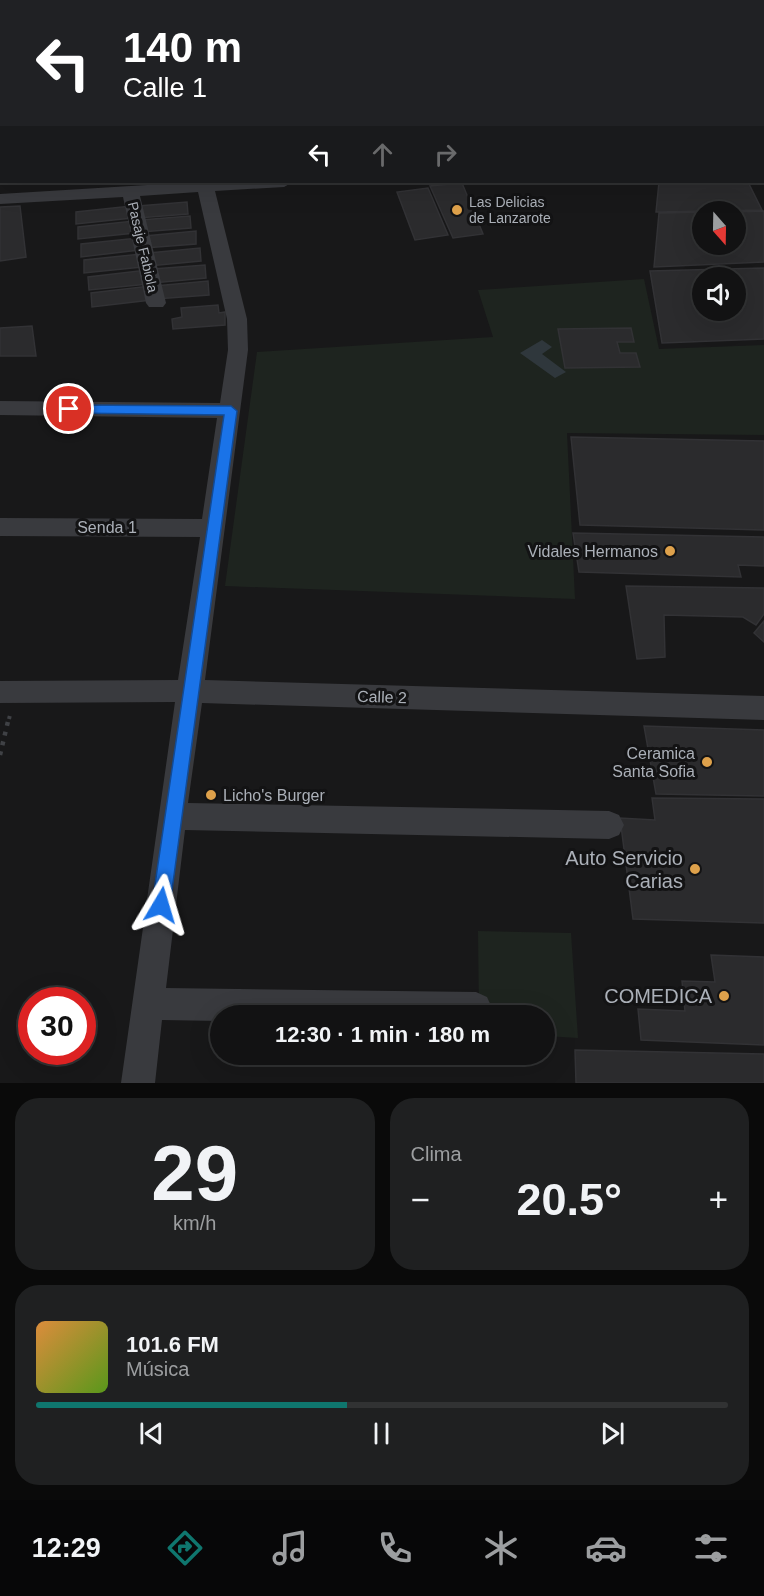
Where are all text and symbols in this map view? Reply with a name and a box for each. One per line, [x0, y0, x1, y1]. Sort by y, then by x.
icon: left [24, 24, 102, 102]
text: 140 m [123, 24, 242, 71]
text: Calle 1 [123, 73, 207, 103]
icon: left [303, 138, 336, 171]
icon: ahead [366, 138, 399, 171]
icon: right [429, 138, 462, 171]
place label: Las Delicias de Lanzarote [469, 194, 551, 226]
street label: Pasaje Fabiola [125, 200, 161, 294]
north arrow [692, 201, 746, 255]
map controls [692, 201, 746, 321]
marker: Las Delicias de Lanzarote [450, 203, 464, 217]
button: sound [692, 267, 746, 321]
pin [43, 383, 94, 434]
icon: arrive [52, 392, 85, 425]
street label: Senda 1 [77, 519, 137, 536]
place label: Vidales Hermanos [528, 543, 658, 560]
marker: Vidales Hermanos [663, 544, 677, 558]
street label: Calle 2 [357, 688, 407, 706]
place label: Ceramica Santa Sofia [612, 745, 695, 780]
marker: Ceramica Santa Sofia [700, 755, 714, 769]
place label: Licho's Burger [223, 787, 325, 804]
marker: Licho's Burger [204, 788, 218, 802]
place label: Auto Servicio Carias [565, 847, 683, 892]
marker: Auto Servicio Carias [688, 862, 702, 876]
position arrow [129, 873, 193, 937]
place label: COMEDICA [604, 985, 713, 1007]
speed limit sign: 30 [18, 987, 96, 1065]
marker: COMEDICA [717, 989, 731, 1003]
text: 12:30 · 1 min · 180 m [275, 1022, 490, 1047]
text: 29 [151, 1129, 238, 1217]
text: Clima [411, 1143, 462, 1165]
text: 20.5° [516, 1174, 622, 1225]
text: − [411, 1181, 430, 1218]
text: + [709, 1181, 728, 1218]
text: km/h [173, 1212, 216, 1234]
text: 101.6 FM [126, 1332, 219, 1357]
text: Música [126, 1358, 189, 1380]
icon: previous [135, 1417, 168, 1450]
icon: pause [365, 1417, 398, 1450]
icon: next [596, 1417, 629, 1450]
icon: directions [164, 1527, 206, 1569]
icon: music [269, 1527, 311, 1569]
icon: phone [374, 1527, 416, 1569]
icon: climate [480, 1527, 522, 1569]
icon: car [585, 1527, 627, 1569]
icon: filters [690, 1527, 732, 1569]
text: 12:29 [32, 1533, 101, 1563]

